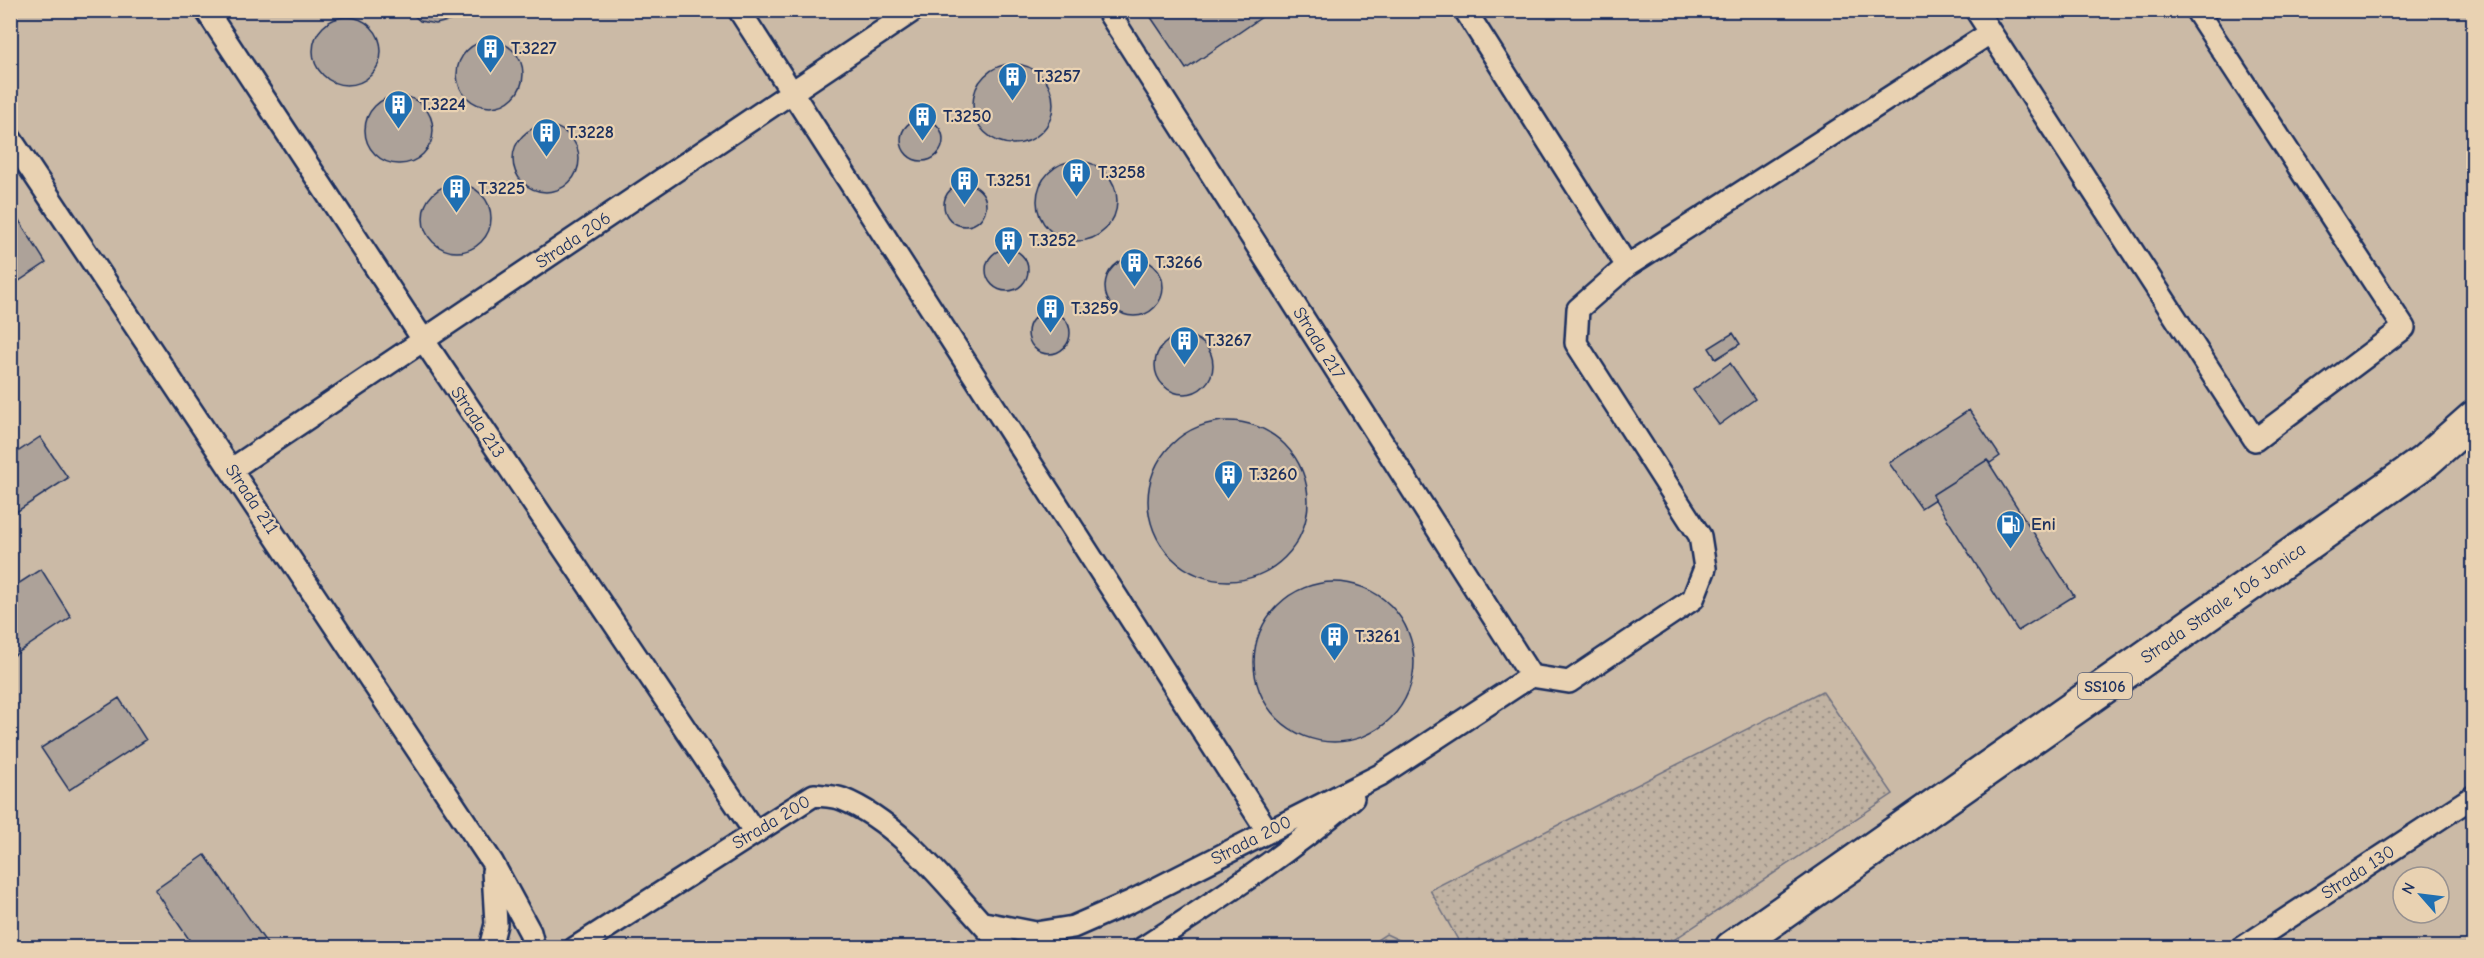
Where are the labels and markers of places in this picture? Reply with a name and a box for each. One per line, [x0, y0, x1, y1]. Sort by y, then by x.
building icon: T.3227 [474, 32, 506, 74]
place label: T.3227 [511, 38, 557, 59]
building icon: T.3257 [997, 60, 1029, 102]
place label: T.3257 [1034, 66, 1080, 87]
building icon: T.3224 [383, 88, 415, 130]
place label: T.3224 [420, 94, 466, 115]
building icon: T.3250 [906, 100, 938, 142]
place label: T.3250 [943, 106, 992, 127]
building icon: T.3228 [530, 116, 562, 158]
place label: T.3228 [567, 122, 614, 143]
building icon: T.3258 [1061, 156, 1093, 198]
place label: T.3258 [1098, 162, 1146, 183]
building icon: T.3251 [949, 164, 981, 206]
place label: T.3251 [986, 170, 1031, 191]
building icon: T.3225 [441, 172, 473, 214]
place label: T.3225 [478, 178, 525, 199]
building icon: T.3252 [992, 224, 1024, 266]
place label: T.3252 [1029, 230, 1076, 251]
building icon: T.3266 [1118, 246, 1150, 288]
place label: T.3266 [1155, 252, 1203, 273]
building icon: T.3259 [1034, 292, 1066, 334]
place label: T.3259 [1071, 298, 1119, 319]
building icon: T.3267 [1168, 324, 1200, 366]
place label: T.3267 [1205, 330, 1251, 351]
building icon: T.3260 [1212, 458, 1244, 500]
place label: T.3260 [1249, 464, 1297, 485]
fuel station icon: Eni [1994, 508, 2026, 550]
place label: Eni [2031, 514, 2056, 535]
building icon: T.3261 [1318, 620, 1350, 662]
place label: T.3261 [1355, 626, 1400, 647]

